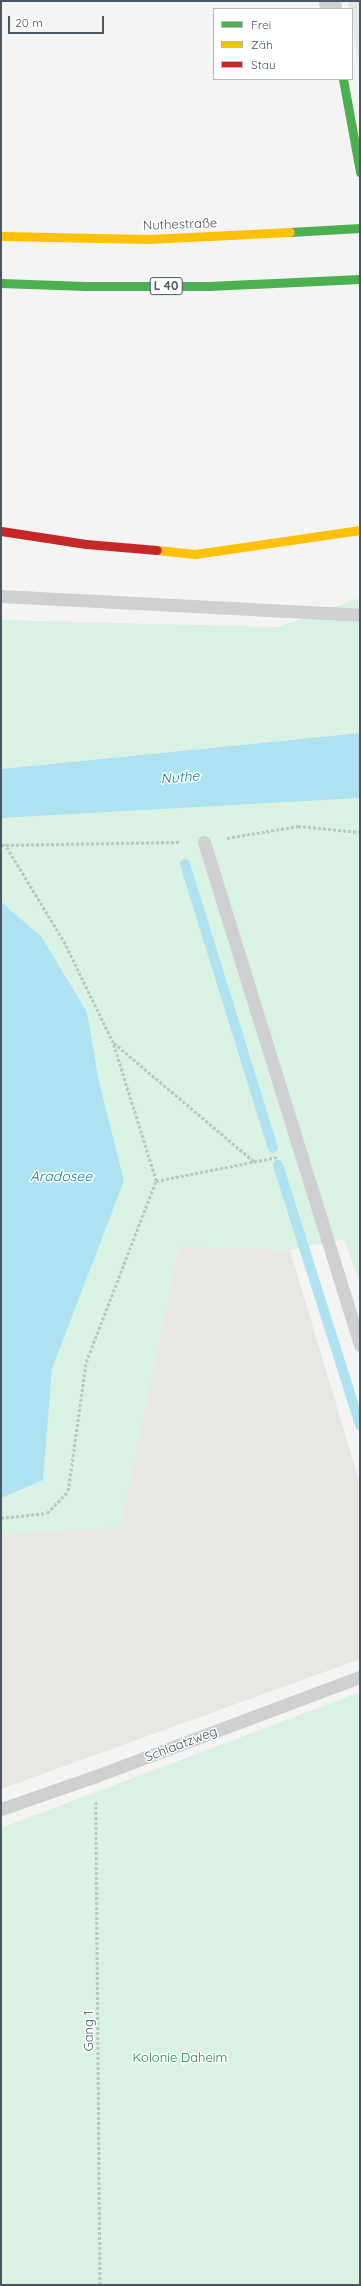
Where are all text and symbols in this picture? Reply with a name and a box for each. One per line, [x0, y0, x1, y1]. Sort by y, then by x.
scale bar [10, 8, 106, 34]
legend [213, 8, 353, 80]
text: 20 m [15, 15, 43, 30]
text: Frei [251, 17, 271, 32]
text: Zäh [251, 37, 273, 52]
text: Stau [251, 57, 276, 72]
street label: Nuthestraße [143, 215, 217, 233]
road number: L 40 [149, 276, 183, 296]
water label: Nuthe [160, 767, 200, 787]
water label: Aradosee [30, 1168, 92, 1184]
street label: Schlaatzweg [143, 1723, 219, 1765]
street label: Gang 1 [80, 2010, 96, 2052]
park label: Kolonie Daheim [133, 2049, 227, 2065]

